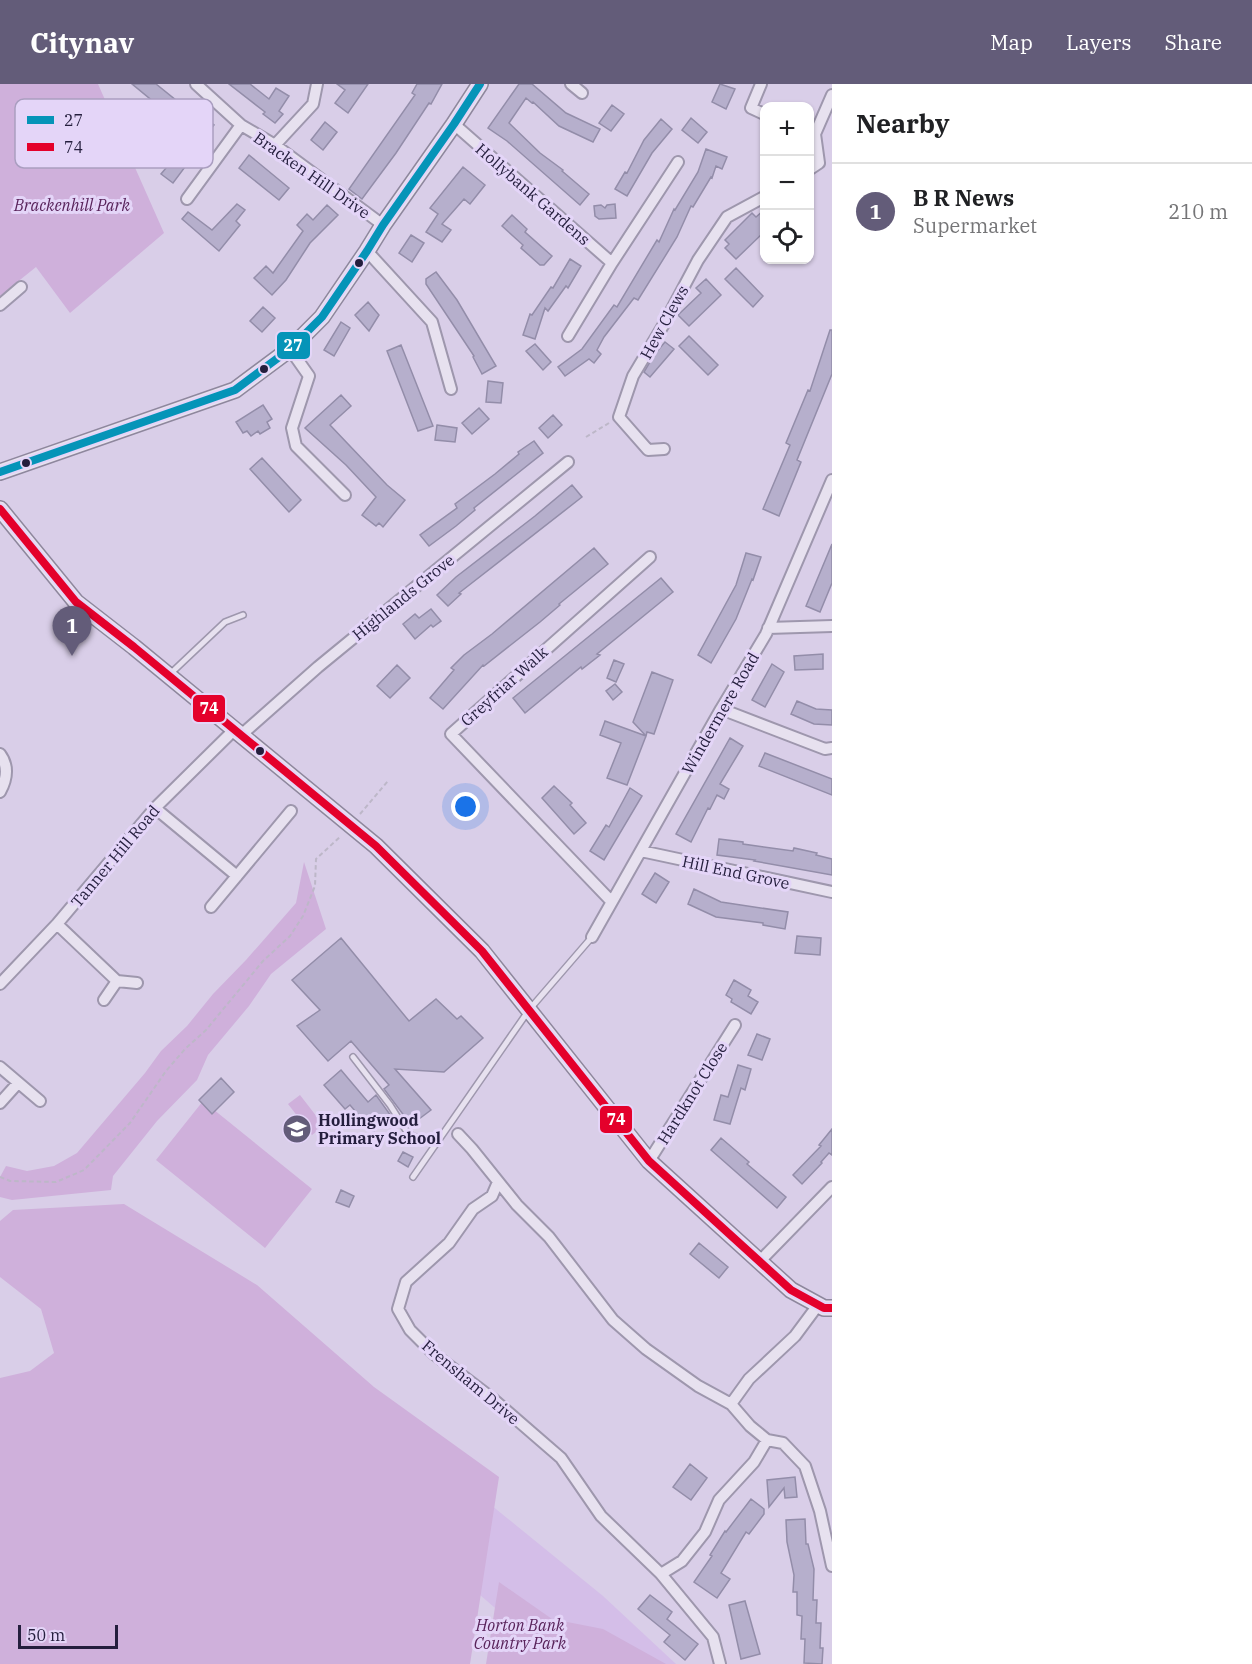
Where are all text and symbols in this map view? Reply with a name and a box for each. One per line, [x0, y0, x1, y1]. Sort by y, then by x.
text: Citynav [30, 24, 134, 61]
text: Map [990, 28, 1033, 56]
text: Layers [1066, 28, 1132, 56]
text: Share [1165, 28, 1222, 56]
legend [15, 99, 213, 168]
map controls [760, 102, 814, 264]
button: + [760, 102, 814, 156]
text: Nearby [856, 106, 950, 140]
text: 27 [64, 110, 83, 130]
street label: Bracken Hill Drive [250, 127, 374, 223]
text: 74 [64, 137, 83, 157]
street label: Hollybank Gardens [472, 139, 594, 249]
button: − [760, 156, 814, 210]
text: B R News [913, 183, 1014, 212]
park label: Brackenhill Park [13, 195, 131, 215]
text: 1 [870, 198, 882, 225]
text: 210 m [1168, 198, 1228, 225]
button: locate [760, 210, 814, 264]
text: Supermarket [913, 212, 1037, 239]
unlabelled marker [353, 257, 365, 269]
street label: Hew Clews [636, 282, 692, 362]
line badge: 27 [276, 331, 311, 360]
text: 27 [283, 335, 303, 355]
unlabelled marker [258, 363, 270, 375]
unlabelled marker [20, 457, 32, 469]
street label: Highlands Grove [348, 550, 458, 644]
pin: 1 [52, 606, 92, 656]
street label: Greyfriar Walk [456, 641, 552, 730]
street label: Windermere Road [677, 648, 763, 777]
line badge: 74 [192, 694, 226, 723]
text: 74 [199, 698, 219, 718]
unlabelled marker [254, 745, 266, 757]
your location [451, 792, 480, 821]
street label: Tanner Hill Road [66, 801, 164, 911]
street label: Hill End Grove [680, 851, 792, 893]
street label: Hardknot Close [653, 1038, 731, 1148]
line badge: 74 [599, 1105, 633, 1134]
text: 74 [606, 1109, 626, 1129]
place label: Hollingwood Primary School [318, 1110, 441, 1148]
school or university icon: Hollingwood Primary School [281, 1113, 313, 1145]
street label: Frensham Drive [418, 1335, 524, 1429]
park label: Horton Bank Country Park [474, 1615, 567, 1653]
scale bar [18, 1622, 118, 1650]
text: 50 m [27, 1625, 65, 1645]

